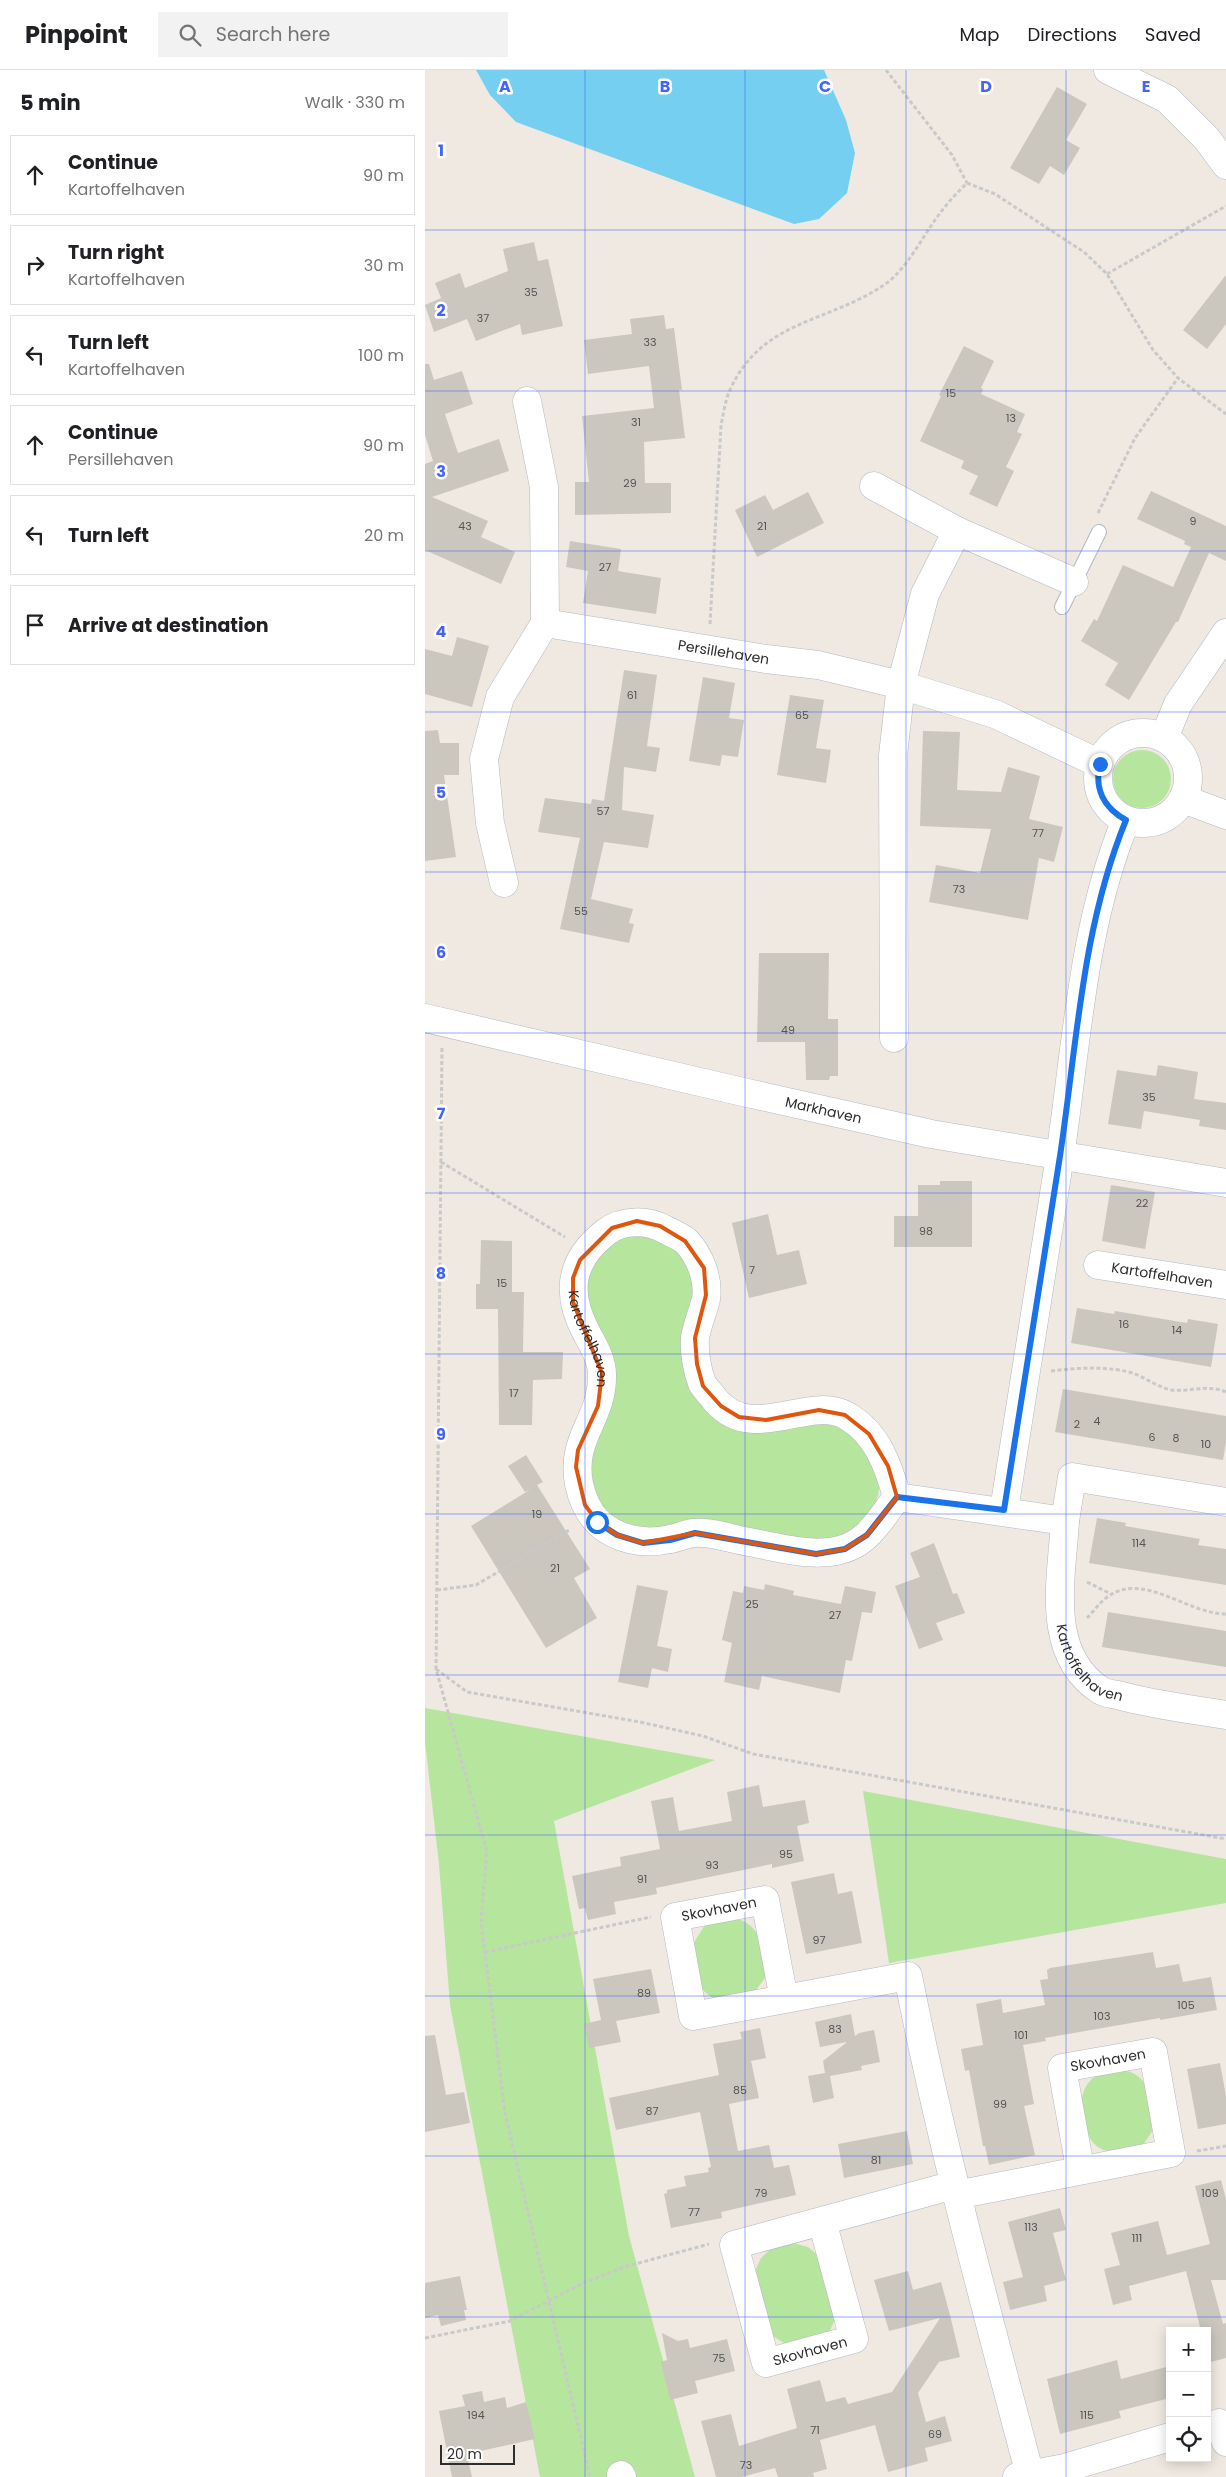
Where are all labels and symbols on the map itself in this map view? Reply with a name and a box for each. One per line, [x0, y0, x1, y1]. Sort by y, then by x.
text: A [499, 75, 511, 98]
text: B [660, 75, 670, 98]
text: C [819, 75, 831, 98]
text: D [980, 75, 992, 98]
text: E [1142, 75, 1150, 98]
text: 1 [438, 139, 444, 162]
house number: 35 [524, 284, 538, 300]
text: 2 [436, 299, 446, 322]
house number: 37 [477, 310, 489, 326]
house number: 33 [644, 334, 656, 350]
house number: 15 [946, 385, 956, 401]
house number: 13 [1006, 410, 1016, 426]
house number: 31 [631, 414, 641, 430]
text: 3 [436, 460, 446, 483]
house number: 29 [623, 475, 637, 491]
house number: 9 [1190, 513, 1197, 529]
house number: 43 [458, 518, 472, 534]
house number: 21 [757, 518, 767, 534]
house number: 27 [599, 559, 611, 575]
text: 4 [436, 620, 447, 643]
street label: Persillehaven [676, 635, 771, 669]
house number: 61 [627, 687, 637, 703]
house number: 65 [795, 707, 809, 723]
route end [1089, 753, 1112, 776]
text: 5 [436, 781, 446, 804]
house number: 57 [597, 803, 609, 819]
house number: 77 [1032, 825, 1044, 841]
house number: 73 [953, 881, 965, 897]
house number: 55 [574, 903, 588, 919]
text: 6 [436, 941, 446, 964]
house number: 49 [781, 1022, 795, 1038]
house number: 35 [1142, 1089, 1156, 1105]
street label: Markhaven [783, 1092, 864, 1128]
text: 7 [437, 1102, 446, 1125]
house number: 22 [1136, 1195, 1148, 1211]
house number: 98 [919, 1223, 933, 1239]
street label: Kartoffelhaven [1110, 1257, 1214, 1293]
text: 8 [436, 1262, 446, 1285]
house number: 7 [749, 1262, 755, 1278]
house number: 15 [497, 1275, 507, 1291]
street label: Kartoffelhaven [564, 1289, 612, 1388]
house number: 16 [1119, 1316, 1129, 1332]
house number: 14 [1172, 1322, 1182, 1338]
house number: 17 [509, 1385, 519, 1401]
house number: 4 [1094, 1413, 1101, 1429]
house number: 2 [1074, 1416, 1080, 1432]
text: 9 [436, 1423, 446, 1446]
house number: 6 [1149, 1429, 1156, 1445]
house number: 8 [1173, 1430, 1180, 1446]
house number: 10 [1201, 1436, 1211, 1452]
house number: 19 [532, 1506, 542, 1522]
route start [586, 1511, 609, 1534]
house number: 114 [1132, 1535, 1146, 1551]
house number: 21 [550, 1560, 560, 1576]
house number: 25 [745, 1596, 759, 1612]
house number: 27 [829, 1607, 841, 1623]
street label: Kartoffelhaven [1052, 1622, 1125, 1706]
house number: 95 [779, 1846, 793, 1862]
house number: 93 [705, 1857, 719, 1873]
house number: 91 [637, 1871, 647, 1887]
street label: Skovhaven [680, 1892, 758, 1926]
house number: 97 [813, 1932, 825, 1948]
house number: 89 [637, 1985, 651, 2001]
house number: 105 [1177, 1997, 1195, 2013]
house number: 103 [1094, 2008, 1110, 2024]
house number: 83 [828, 2021, 842, 2037]
house number: 101 [1014, 2027, 1028, 2043]
street label: Skovhaven [1069, 2044, 1147, 2076]
house number: 85 [733, 2082, 747, 2098]
house number: 99 [993, 2096, 1007, 2112]
house number: 87 [646, 2103, 658, 2119]
house number: 81 [871, 2152, 881, 2168]
house number: 79 [755, 2185, 768, 2201]
house number: 109 [1201, 2185, 1219, 2201]
house number: 77 [688, 2204, 700, 2220]
house number: 113 [1024, 2219, 1038, 2235]
house number: 111 [1132, 2230, 1142, 2246]
street label: Skovhaven [771, 2331, 849, 2371]
house number: 75 [713, 2350, 726, 2366]
house number: 194 [467, 2407, 485, 2423]
house number: 115 [1080, 2407, 1094, 2423]
house number: 71 [810, 2422, 820, 2438]
house number: 69 [928, 2426, 942, 2442]
scale bar [440, 2442, 515, 2465]
house number: 73 [740, 2457, 752, 2473]

